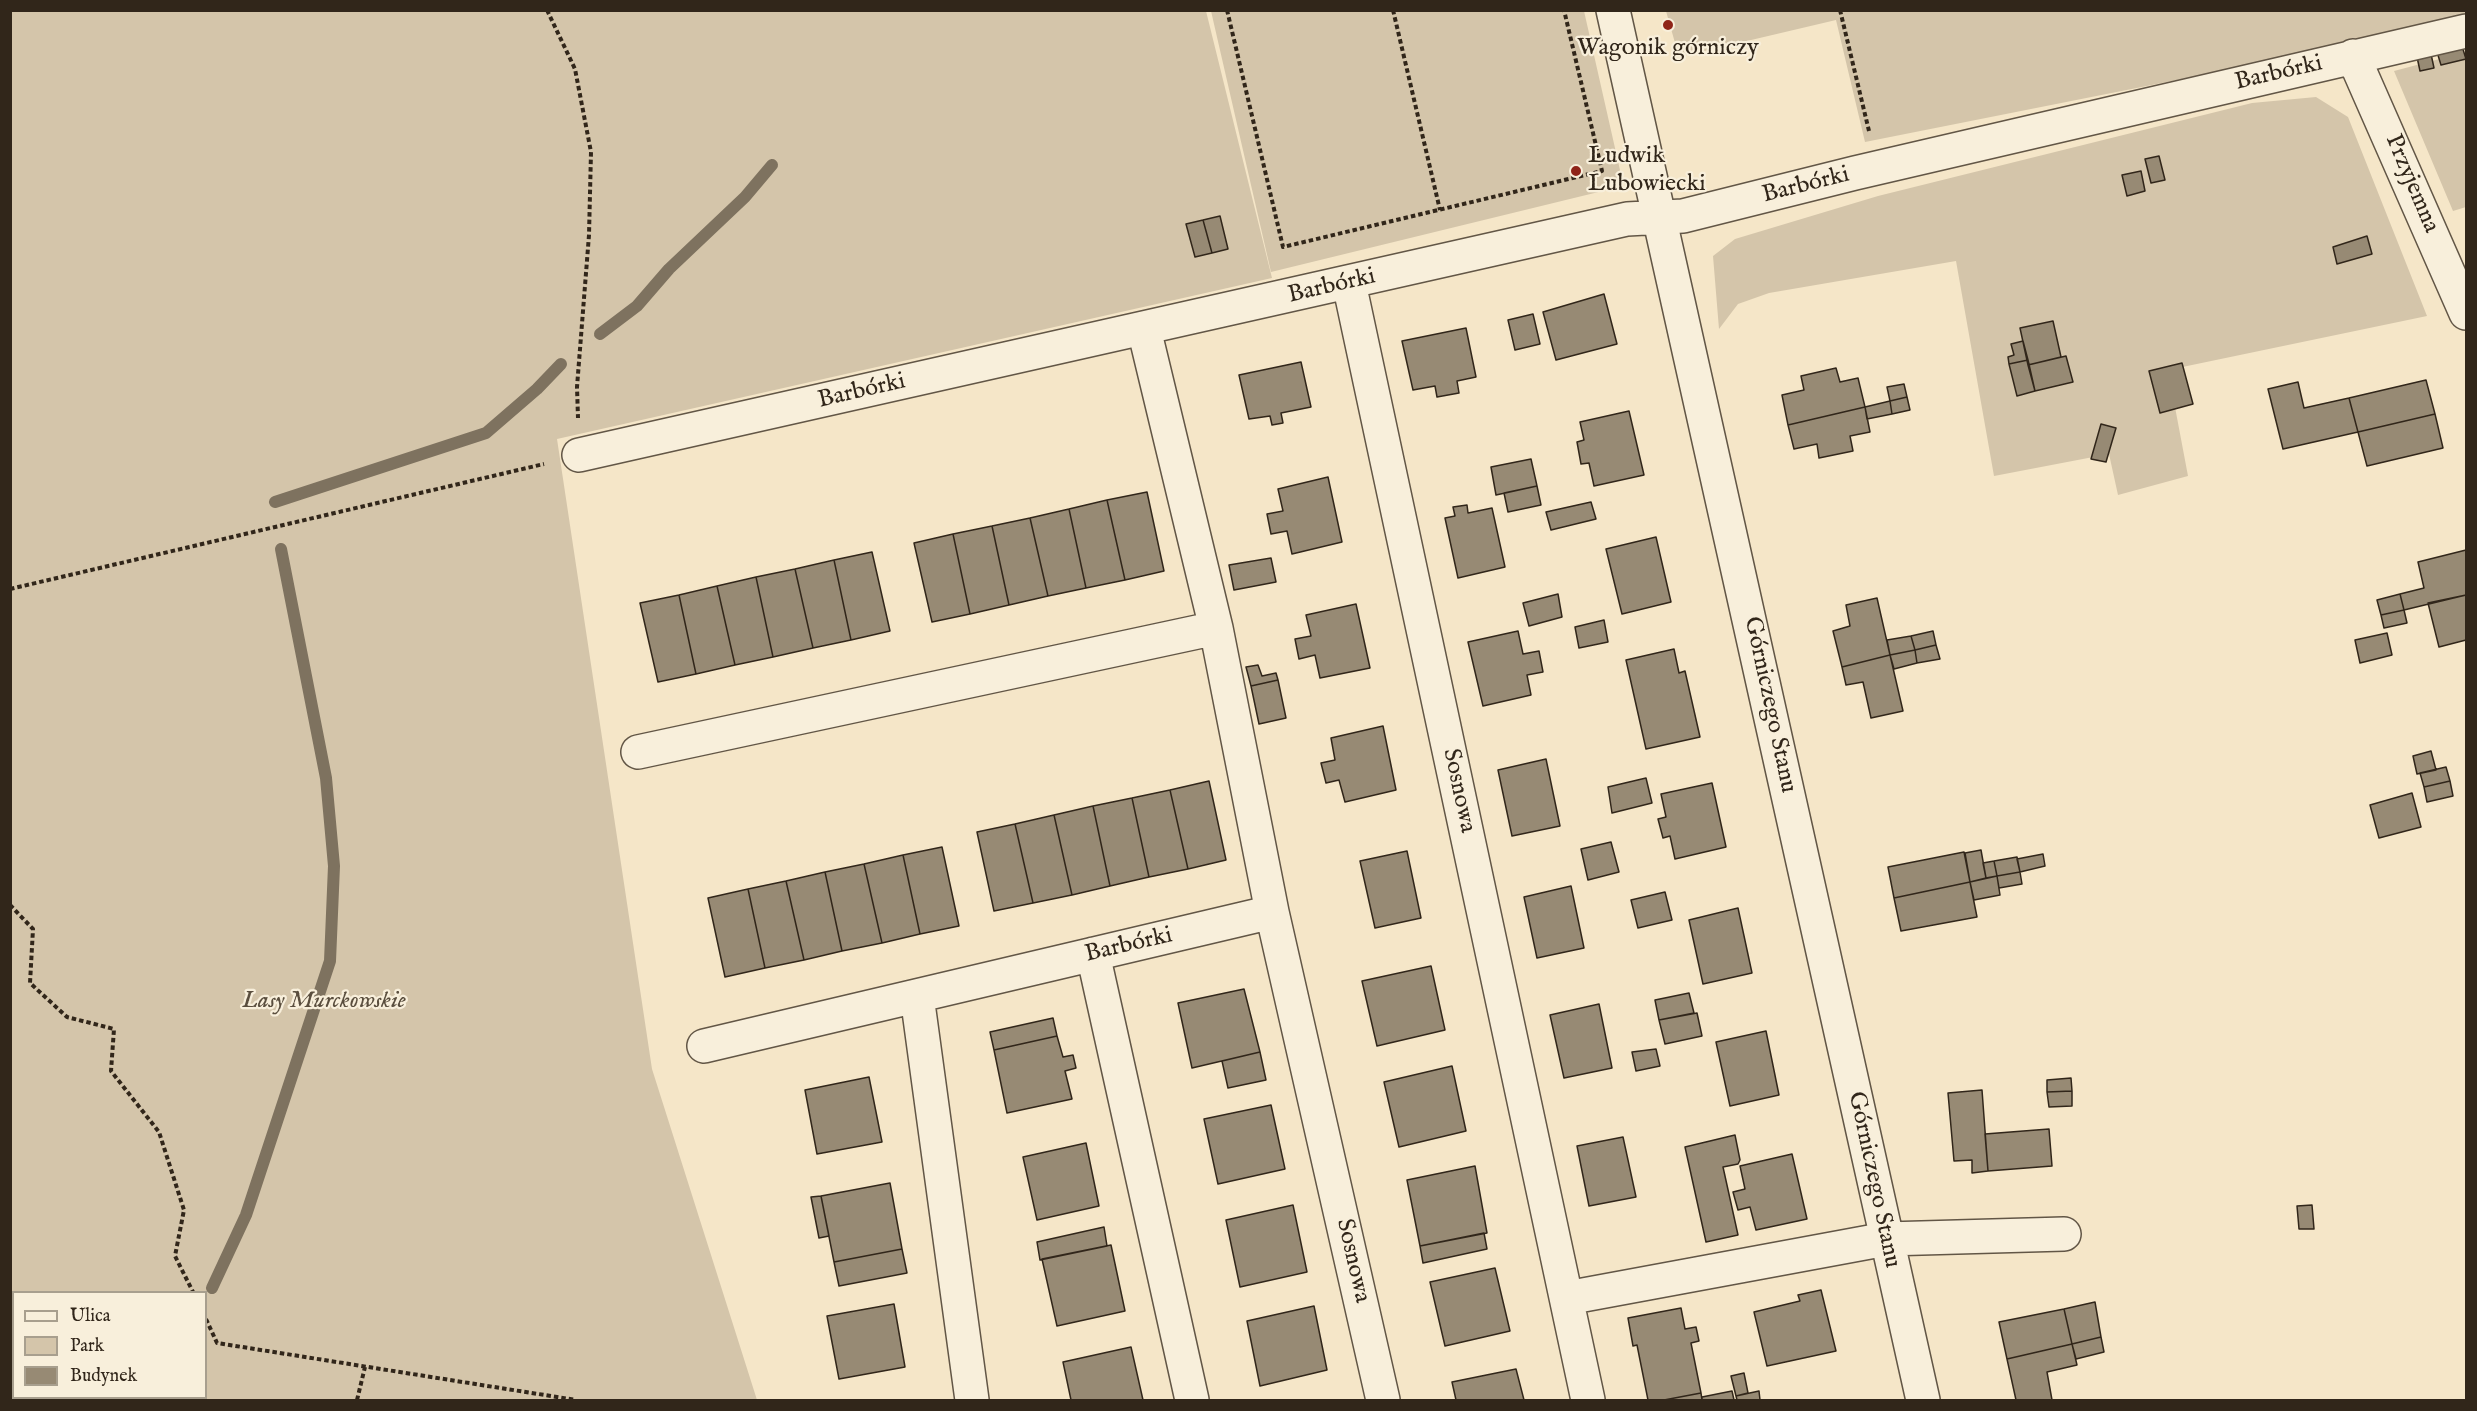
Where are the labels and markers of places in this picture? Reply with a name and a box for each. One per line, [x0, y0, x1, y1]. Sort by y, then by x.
marker: Wagonik górniczy [1661, 18, 1675, 32]
place label: Wagonik górniczy [1577, 35, 1759, 63]
place label: Ludwik Lubowiecki [1588, 143, 1706, 199]
marker: Ludwik Lubowiecki [1569, 164, 1583, 178]

